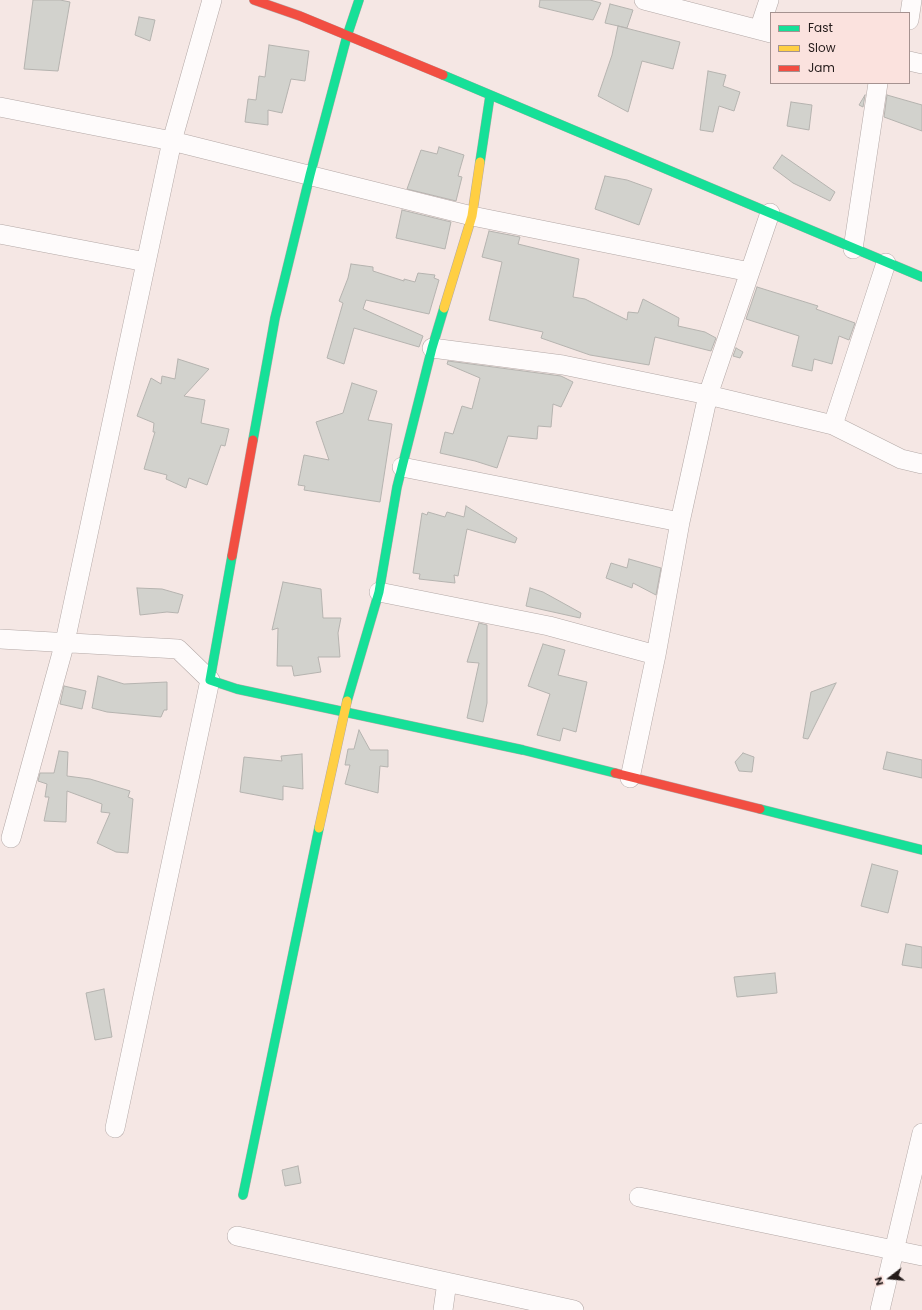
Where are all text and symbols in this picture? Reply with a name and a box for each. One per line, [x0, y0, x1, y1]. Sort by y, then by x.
legend [770, 12, 910, 84]
text: Fast [808, 19, 833, 36]
text: Slow [808, 39, 836, 56]
text: Jam [808, 59, 835, 76]
north arrow [870, 1258, 910, 1298]
text: N [870, 1275, 887, 1287]

